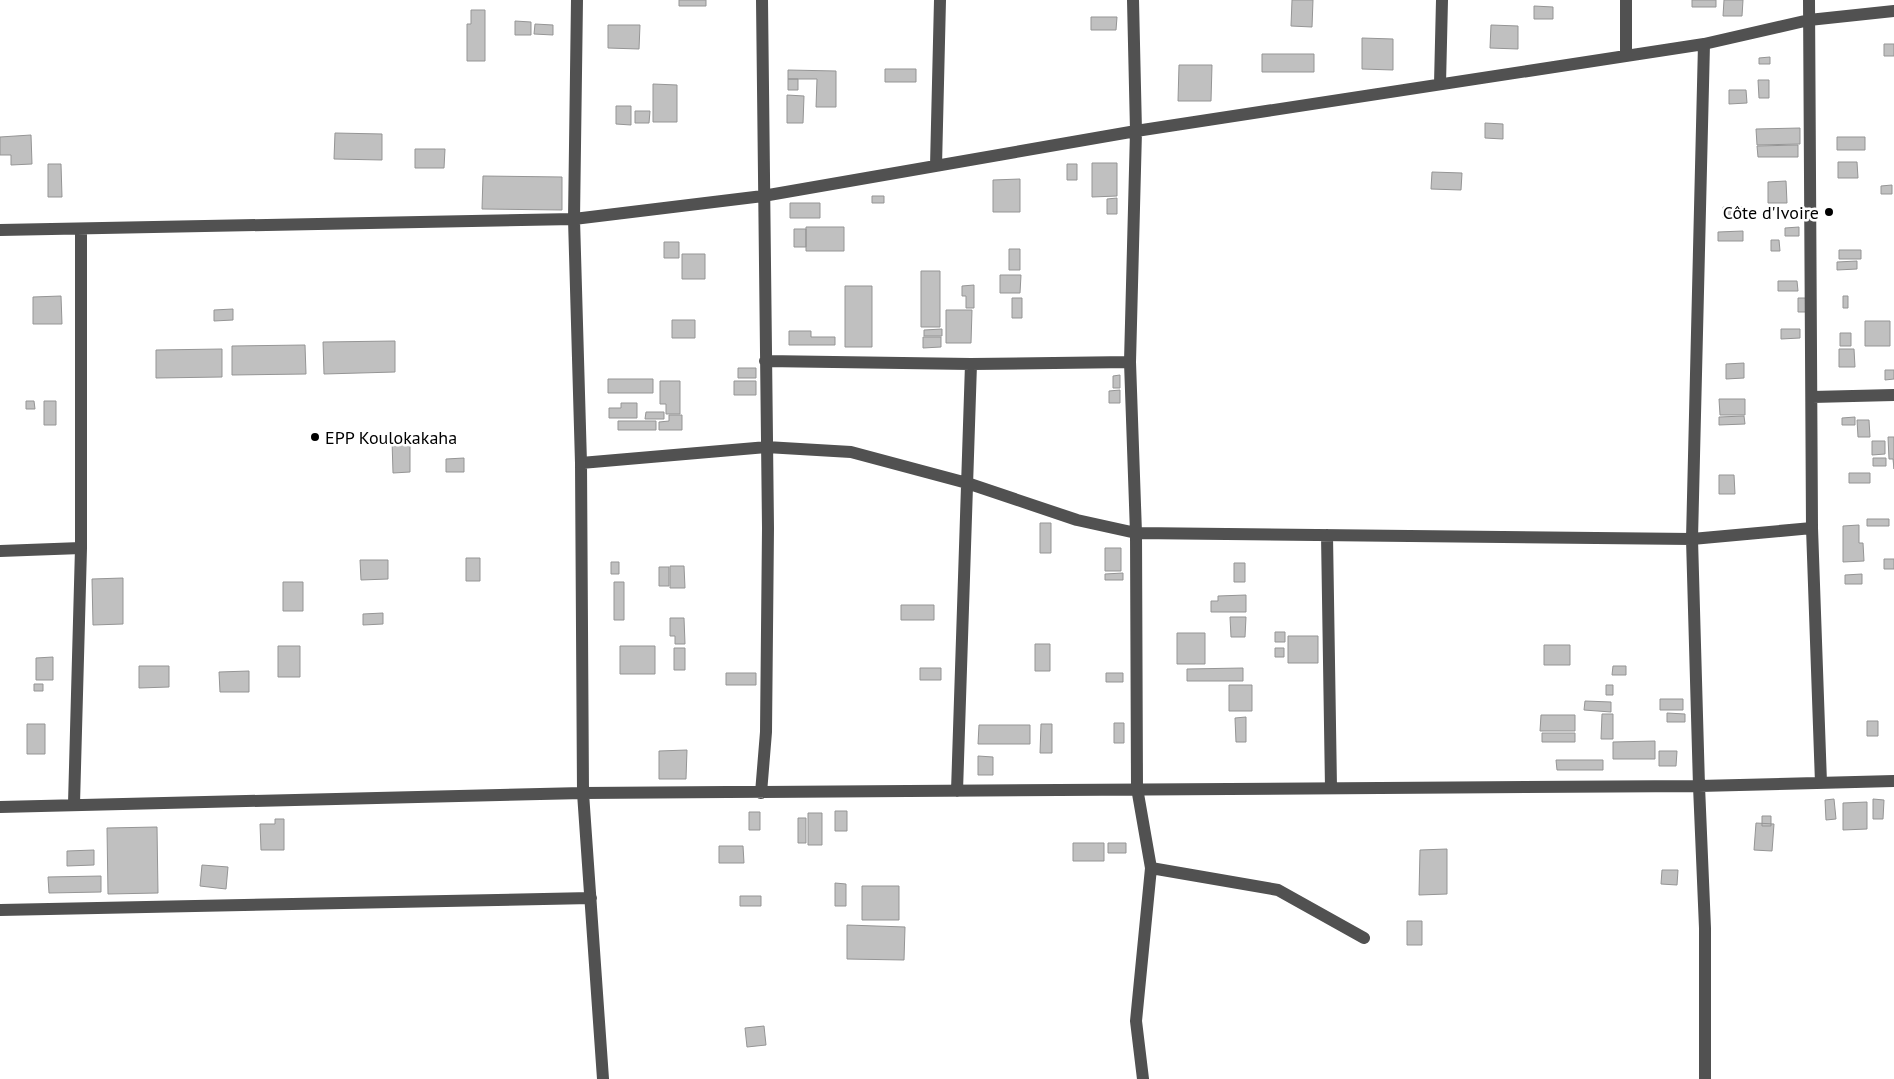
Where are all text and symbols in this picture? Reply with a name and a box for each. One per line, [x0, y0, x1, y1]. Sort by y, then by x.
place label: Côte d'Ivoire [1723, 201, 1819, 224]
marker: Côte d'Ivoire [1823, 206, 1835, 218]
place label: EPP Koulokakaha [325, 426, 457, 449]
marker: EPP Koulokakaha [309, 431, 321, 443]

